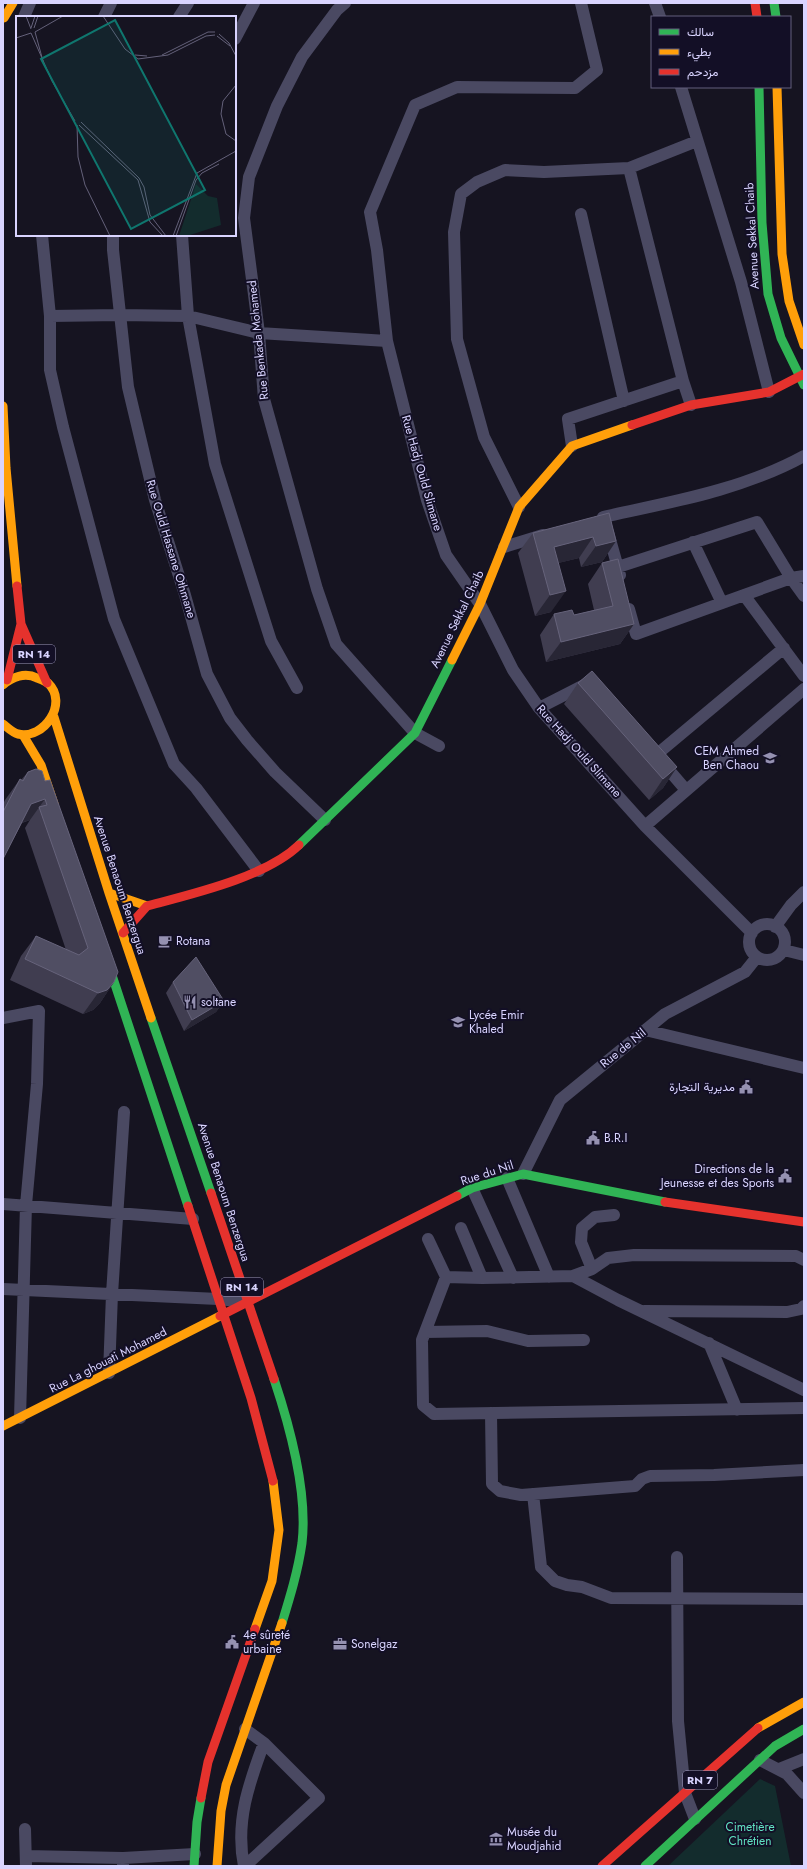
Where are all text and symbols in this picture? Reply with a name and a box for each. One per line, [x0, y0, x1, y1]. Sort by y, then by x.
inset map [16, 16, 236, 236]
legend [651, 16, 791, 88]
text: سالك [687, 23, 714, 41]
text: بطيء [687, 43, 711, 62]
text: مزدحم [687, 63, 718, 81]
street label: Avenue Sekkal Chaib [740, 182, 764, 290]
street label: Rue Benkada Mohamed [243, 279, 273, 401]
street label: Rue Hadj Ould Slimane [397, 413, 447, 533]
street label: Rue Ould Hassane Othmane [141, 478, 201, 620]
street label: Avenue Sekkal Chaib [426, 567, 489, 671]
road number: RN 14 [13, 645, 55, 663]
street label: Rue Hadj Ould Slimane [532, 701, 626, 801]
place label: CEM Ahmed Ben Chaou [694, 742, 759, 774]
school or university icon: CEM Ahmed Ben Chaou [762, 750, 778, 766]
street label: Avenue Benaoum Benzergua [89, 813, 151, 957]
place label: Rotana [176, 932, 210, 950]
cafe icon: Rotana [157, 933, 173, 949]
place label: soltane [201, 993, 236, 1011]
restaurant icon: soltane [182, 994, 198, 1010]
place label: Lycée Emir Khaled [469, 1006, 525, 1038]
school or university icon: Lycée Emir Khaled [450, 1014, 466, 1030]
street label: Rue de Nil [596, 1024, 650, 1072]
place label: مديرية التجارة [669, 1078, 735, 1096]
public building icon: مديرية التجارة [738, 1079, 754, 1095]
street label: Avenue Benaoum Benzergua [193, 1120, 255, 1264]
place label: B.R.I [604, 1129, 627, 1147]
public building icon: B.R.I [585, 1130, 601, 1146]
street label: Rue du Nil [458, 1156, 516, 1190]
place label: Directions de la Jeunesse et des Sports [659, 1160, 774, 1192]
public building icon: Directions de la Jeunesse et des Sports [777, 1168, 793, 1184]
road number: RN 14 [221, 1278, 263, 1296]
street label: Rue La ghouati Mohamed [46, 1323, 170, 1397]
place label: 4e sûreté urbaine [243, 1626, 290, 1658]
public building icon: 4e sûreté urbaine [224, 1634, 240, 1650]
place label: Sonelgaz [351, 1635, 398, 1653]
office icon: Sonelgaz [332, 1636, 348, 1652]
road number: RN 7 [683, 1771, 717, 1789]
park label: Cimetière Chrétien [725, 1818, 775, 1850]
place label: Musée du Moudjahid [507, 1823, 561, 1855]
museum icon: Musée du Moudjahid [488, 1831, 504, 1847]

